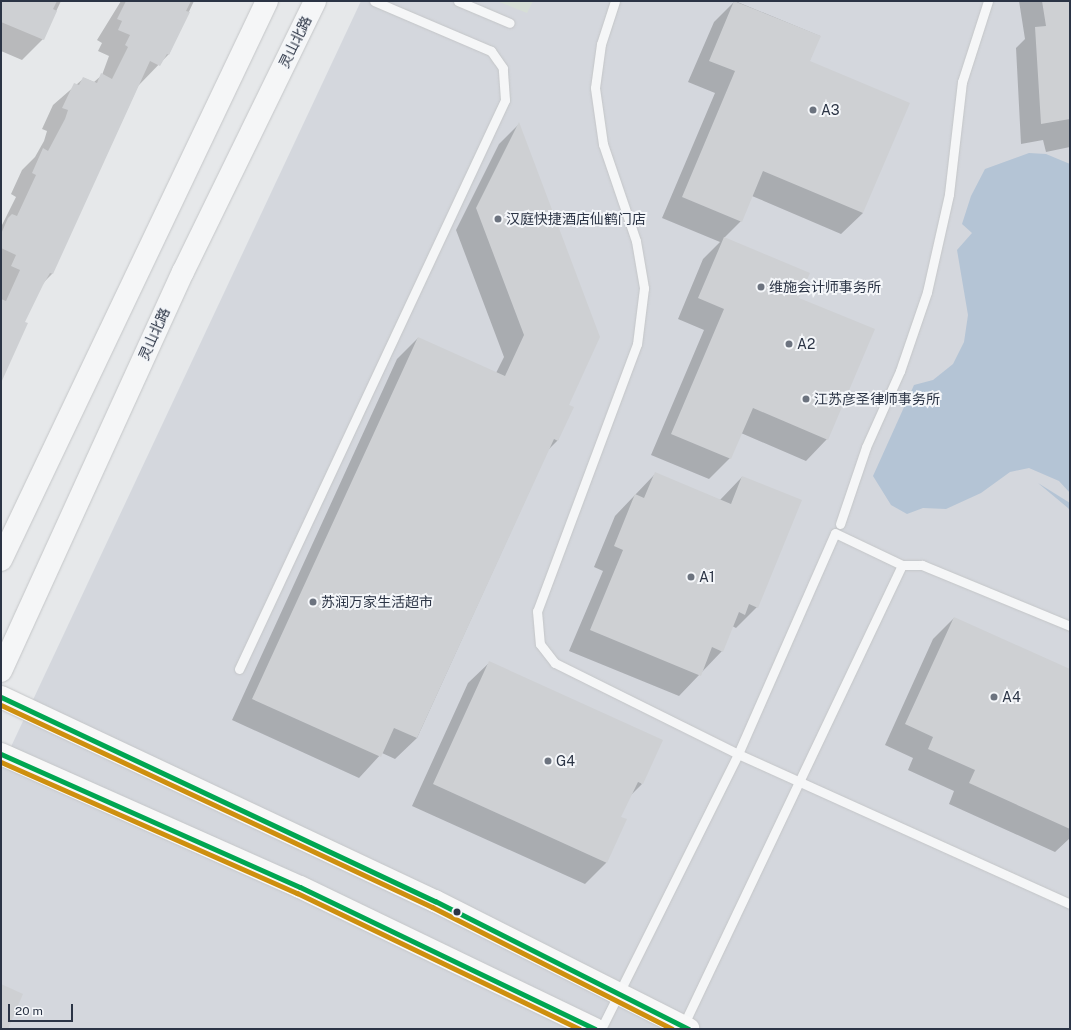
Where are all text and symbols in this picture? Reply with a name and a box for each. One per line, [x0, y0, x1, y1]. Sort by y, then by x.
street label: 灵山北路 [275, 13, 315, 71]
place label: A3 [821, 102, 840, 118]
marker: A3 [808, 105, 818, 115]
place label: 汉庭快捷酒店仙鹤门店 [506, 211, 646, 227]
marker: 汉庭快捷酒店仙鹤门店 [493, 214, 503, 224]
place label: 维施会计师事务所 [769, 279, 881, 295]
marker: 维施会计师事务所 [756, 282, 766, 292]
street label: 灵山北路 [135, 305, 173, 363]
place label: A2 [797, 336, 815, 352]
marker: A2 [784, 339, 794, 349]
place label: 江苏彦圣律师事务所 [814, 391, 940, 407]
marker: 江苏彦圣律师事务所 [801, 394, 811, 404]
place label: A1 [699, 569, 715, 585]
marker: A1 [686, 572, 696, 582]
place label: 苏润万家生活超市 [321, 594, 433, 610]
marker: 苏润万家生活超市 [308, 597, 318, 607]
place label: A4 [1002, 689, 1021, 705]
marker: A4 [989, 692, 999, 702]
place label: G4 [556, 753, 575, 769]
marker: G4 [543, 756, 553, 766]
unlabelled marker [452, 907, 462, 917]
scale bar [10, 996, 75, 1022]
text: 20 m [15, 1004, 43, 1018]

